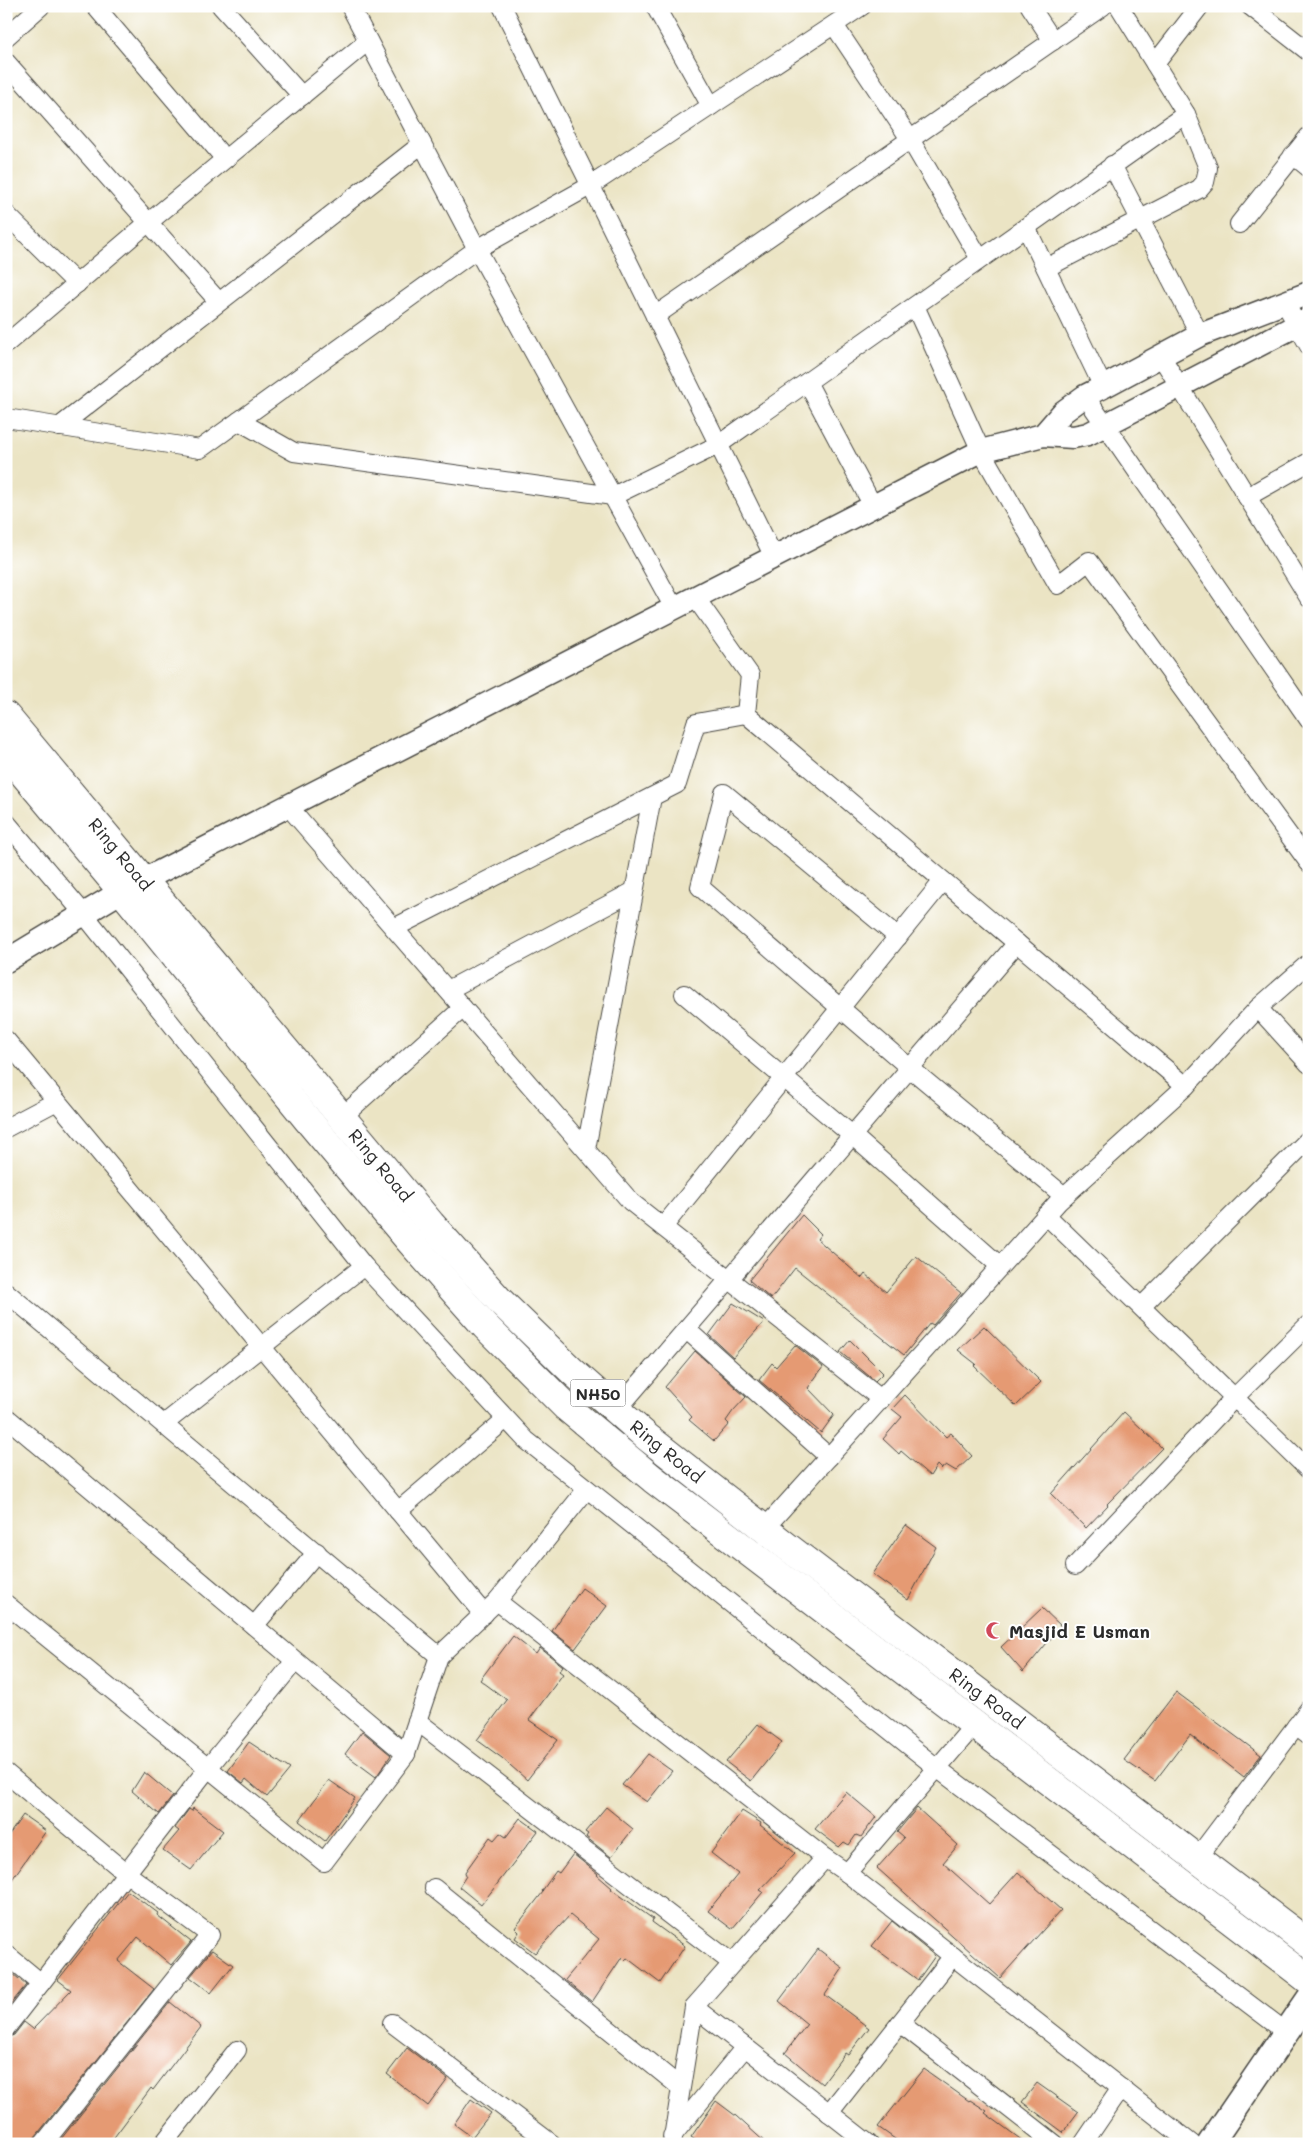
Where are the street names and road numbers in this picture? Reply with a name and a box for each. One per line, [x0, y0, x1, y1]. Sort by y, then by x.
street label: Ring Road [84, 813, 158, 895]
street label: Ring Road [344, 1124, 418, 1206]
road number: NH50 [570, 1380, 626, 1406]
street label: Ring Road [625, 1414, 709, 1488]
street label: Ring Road [945, 1662, 1029, 1734]

